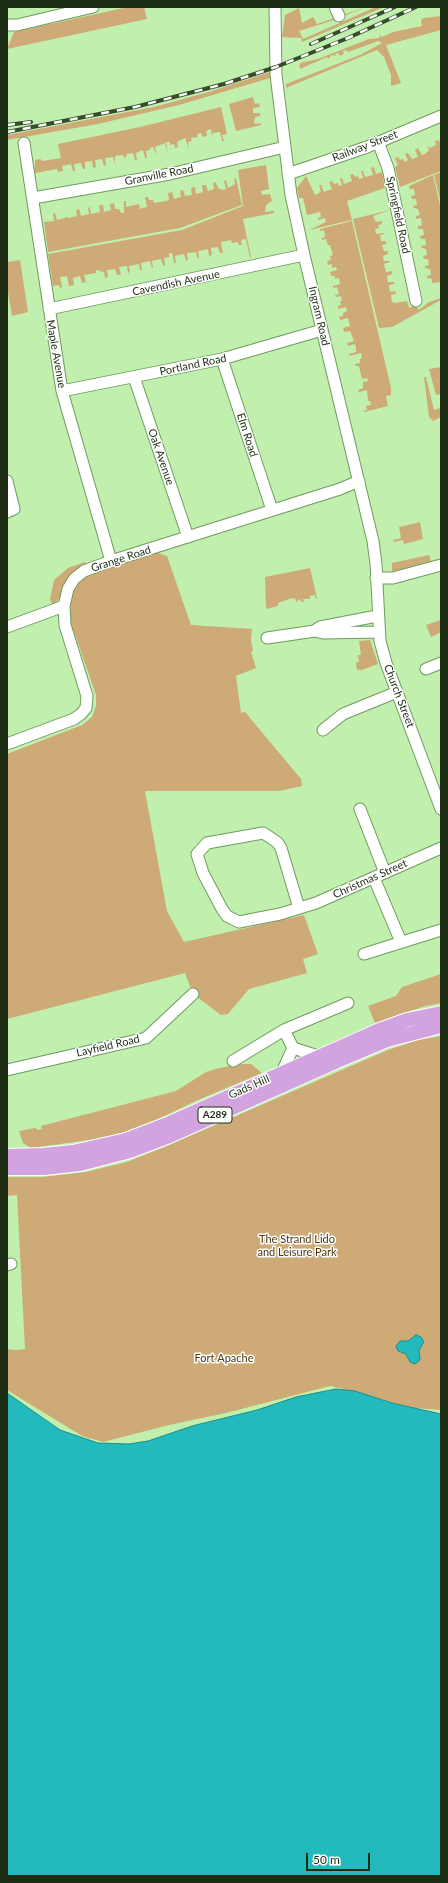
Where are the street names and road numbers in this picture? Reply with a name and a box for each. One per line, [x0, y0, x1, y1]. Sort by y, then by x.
street label: Railway Street [330, 127, 400, 165]
street label: Granville Road [123, 162, 195, 188]
street label: Springfield Road [383, 175, 413, 255]
street label: Cavendish Avenue [131, 267, 221, 299]
street label: Ingram Road [306, 285, 332, 347]
street label: Maple Avenue [43, 319, 69, 389]
street label: Portland Road [158, 351, 228, 379]
street label: Elm Road [234, 411, 260, 459]
street label: Oak Avenue [145, 427, 177, 487]
street label: Grange Road [89, 543, 153, 575]
street label: Church Street [381, 663, 417, 729]
street label: Christmas Street [331, 857, 409, 901]
street label: Layfield Road [75, 1032, 141, 1060]
street label: Gads Hill [227, 1072, 271, 1102]
road number: A289 [198, 1107, 232, 1123]

